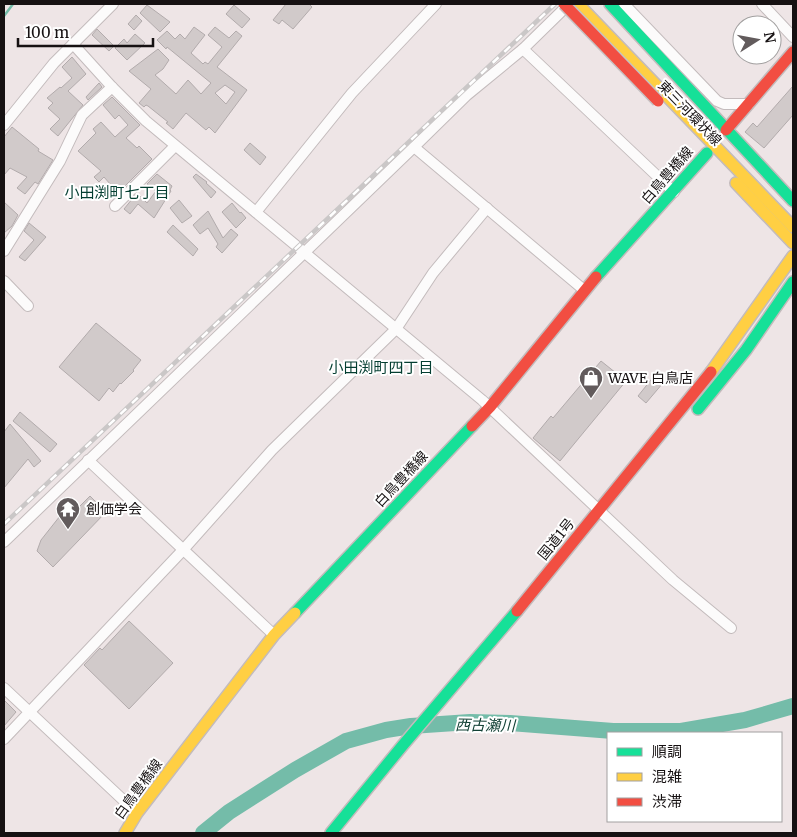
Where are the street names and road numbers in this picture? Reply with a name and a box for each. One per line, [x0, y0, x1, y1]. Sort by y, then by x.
street label: 東三河環状線 [654, 77, 726, 149]
street label: 白鳥豊橋線 [637, 143, 697, 207]
street label: 白鳥豊橋線 [371, 447, 431, 511]
street label: 国道1号 [534, 515, 578, 563]
street label: 白鳥豊橋線 [110, 755, 166, 823]

